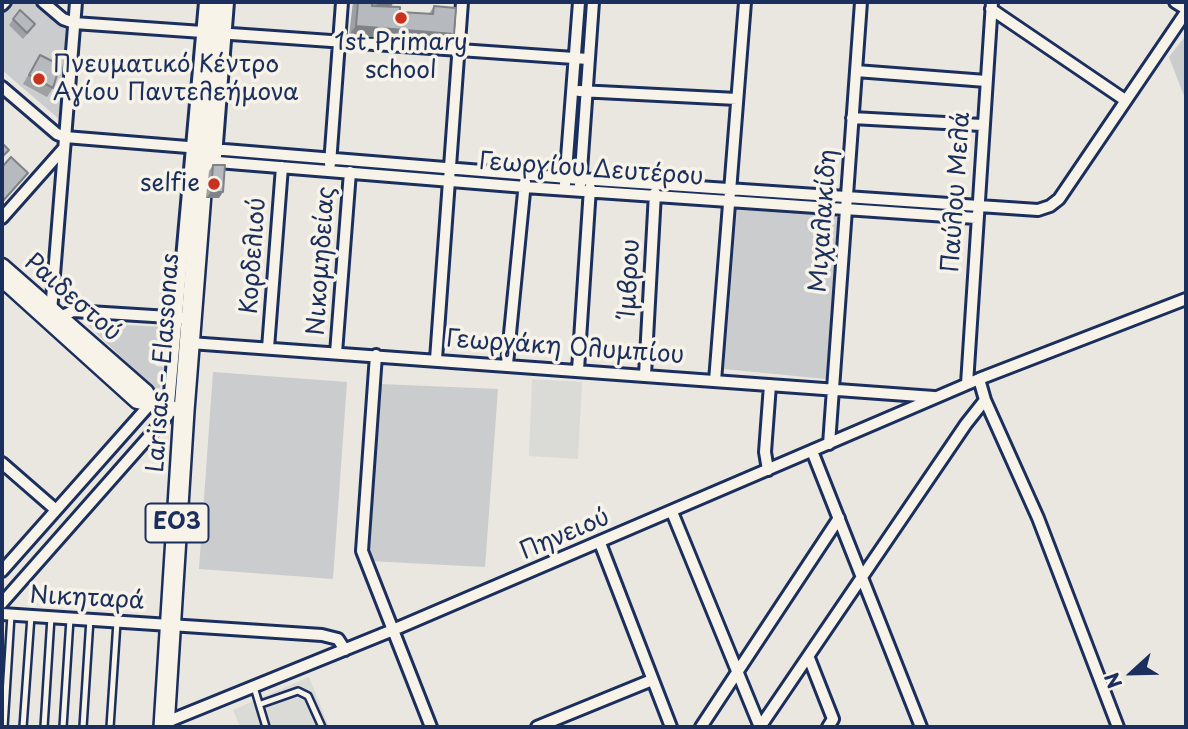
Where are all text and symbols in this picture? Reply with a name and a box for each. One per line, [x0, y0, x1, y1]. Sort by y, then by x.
marker: 1st Primary school [393, 10, 409, 26]
place label: 1st Primary school [334, 29, 468, 85]
place label: Πνευματικό Κέντρο Αγίου Παντελεήμονα [53, 51, 299, 107]
marker: Πνευματικό Κέντρο Αγίου Παντελεήμονα [31, 71, 47, 87]
street label: Παύλου Μελά [937, 111, 977, 273]
street label: Γεωργίου Δευτέρου [478, 148, 704, 192]
street label: Μιχαλακίδη [805, 149, 843, 293]
place label: selfie [140, 170, 200, 198]
marker: selfie [206, 176, 222, 192]
street label: Νικομηδείας [302, 186, 342, 336]
street label: Κορδελιού [236, 197, 272, 315]
street label: Ίμβρου [614, 238, 646, 318]
street label: Ραιδεστού [18, 248, 126, 348]
street label: Larisas - Elassonas [142, 252, 186, 474]
street label: Γεωργάκη Ολυμπίου [445, 325, 685, 371]
road number: ΕΟ3 [146, 503, 208, 542]
street label: Πηνειού [516, 503, 614, 567]
street label: Νικηταρά [29, 582, 145, 616]
north arrow [1097, 638, 1167, 708]
text: N [1097, 669, 1128, 693]

